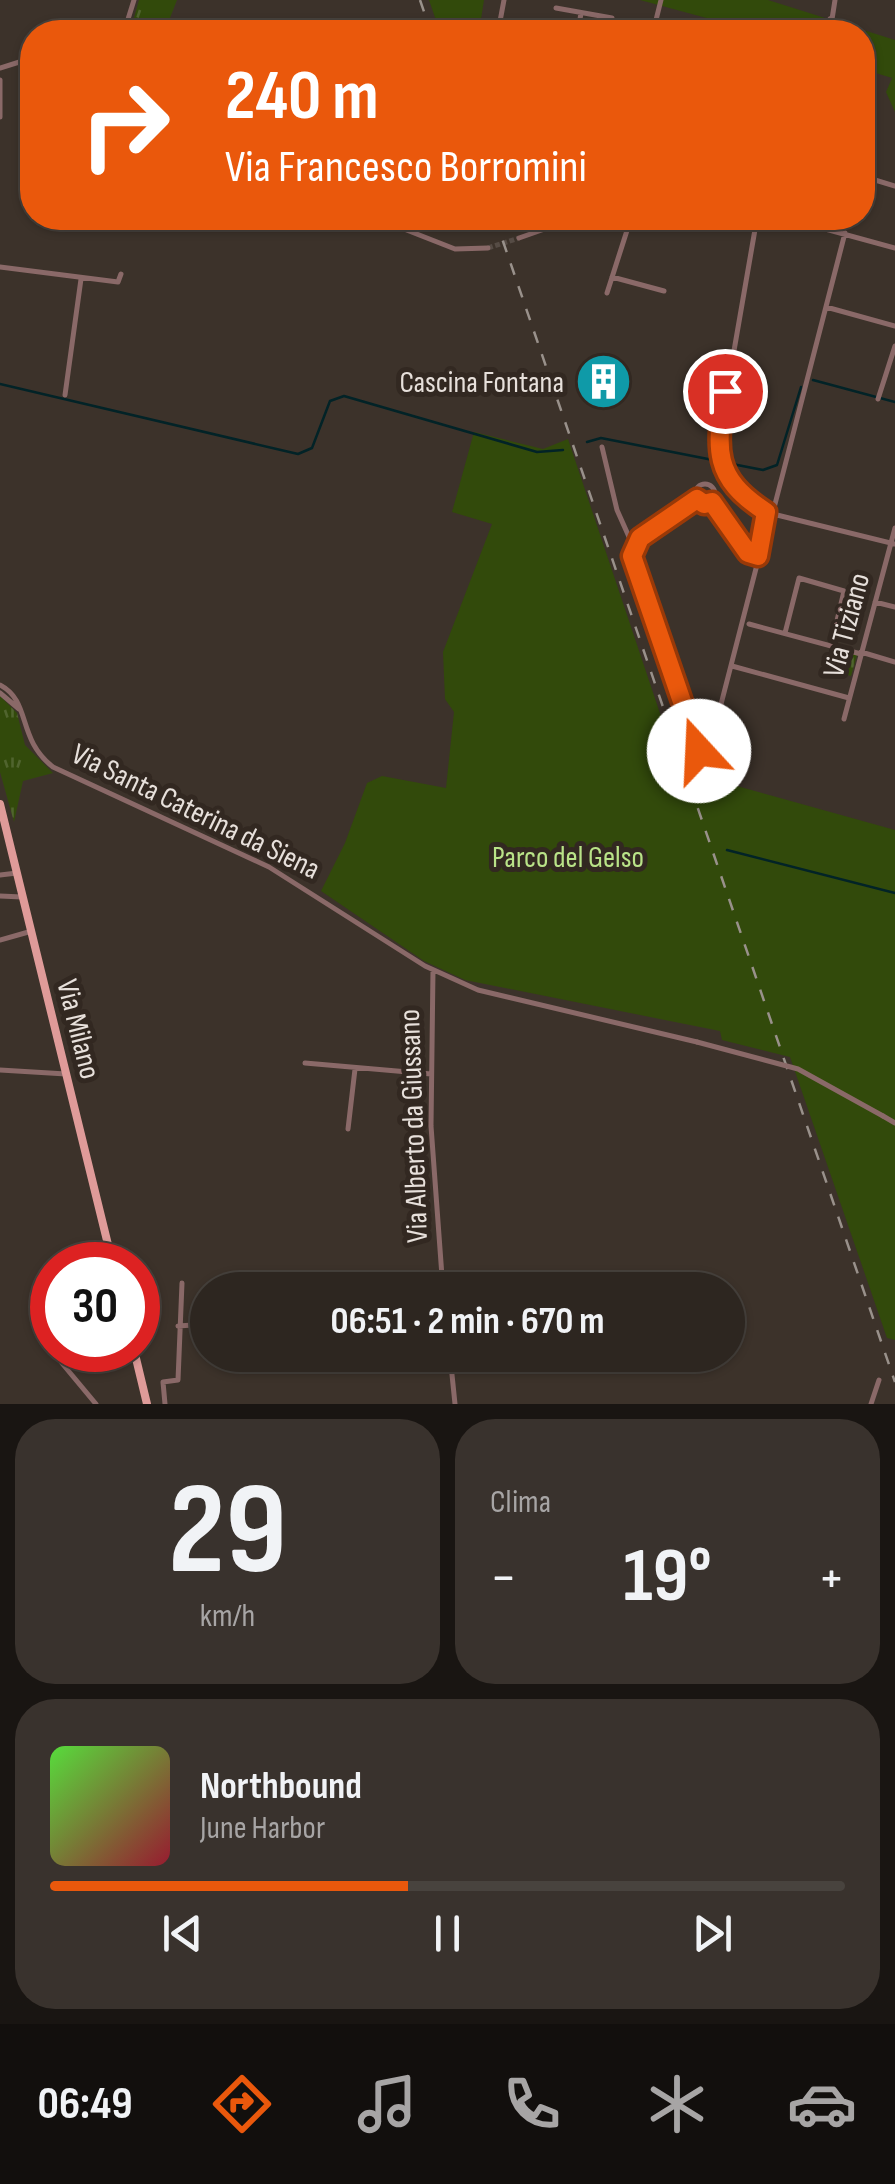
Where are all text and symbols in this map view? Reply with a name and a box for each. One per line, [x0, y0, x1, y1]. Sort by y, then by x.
text: 240 m [225, 55, 379, 139]
icon: right [60, 60, 190, 190]
text: Via Francesco Borromini [225, 140, 587, 195]
pin [683, 349, 768, 434]
building icon: Cascina Fontana [573, 352, 633, 412]
icon: arrive [698, 364, 753, 419]
place label: Cascina Fontana [400, 365, 564, 401]
street label: Via Tiziano [816, 569, 878, 681]
position arrow [647, 699, 751, 803]
street label: Via Santa Caterina da Siena [66, 736, 326, 888]
park label: Parco del Gelso [492, 840, 644, 876]
street label: Via Milano [48, 976, 108, 1083]
street label: Via Alberto da Giussano [392, 1009, 436, 1243]
speed limit sign: 30 [30, 1242, 160, 1372]
text: 06:51 · 2 min · 670 m [331, 1299, 604, 1344]
text: 29 [168, 1454, 287, 1610]
text: Clima [490, 1483, 551, 1522]
text: 19° [623, 1532, 712, 1623]
text: − [490, 1545, 517, 1612]
text: + [818, 1545, 845, 1612]
text: km/h [200, 1597, 255, 1636]
text: Northbound [200, 1764, 362, 1809]
text: June Harbor [200, 1809, 325, 1848]
icon: previous [155, 1906, 210, 1961]
icon: pause [420, 1906, 475, 1961]
icon: next [685, 1906, 740, 1961]
icon: directions [207, 2069, 277, 2139]
icon: music [352, 2069, 422, 2139]
icon: phone [497, 2069, 567, 2139]
icon: climate [642, 2069, 712, 2139]
icon: car [787, 2069, 857, 2139]
text: 06:49 [38, 2077, 132, 2132]

